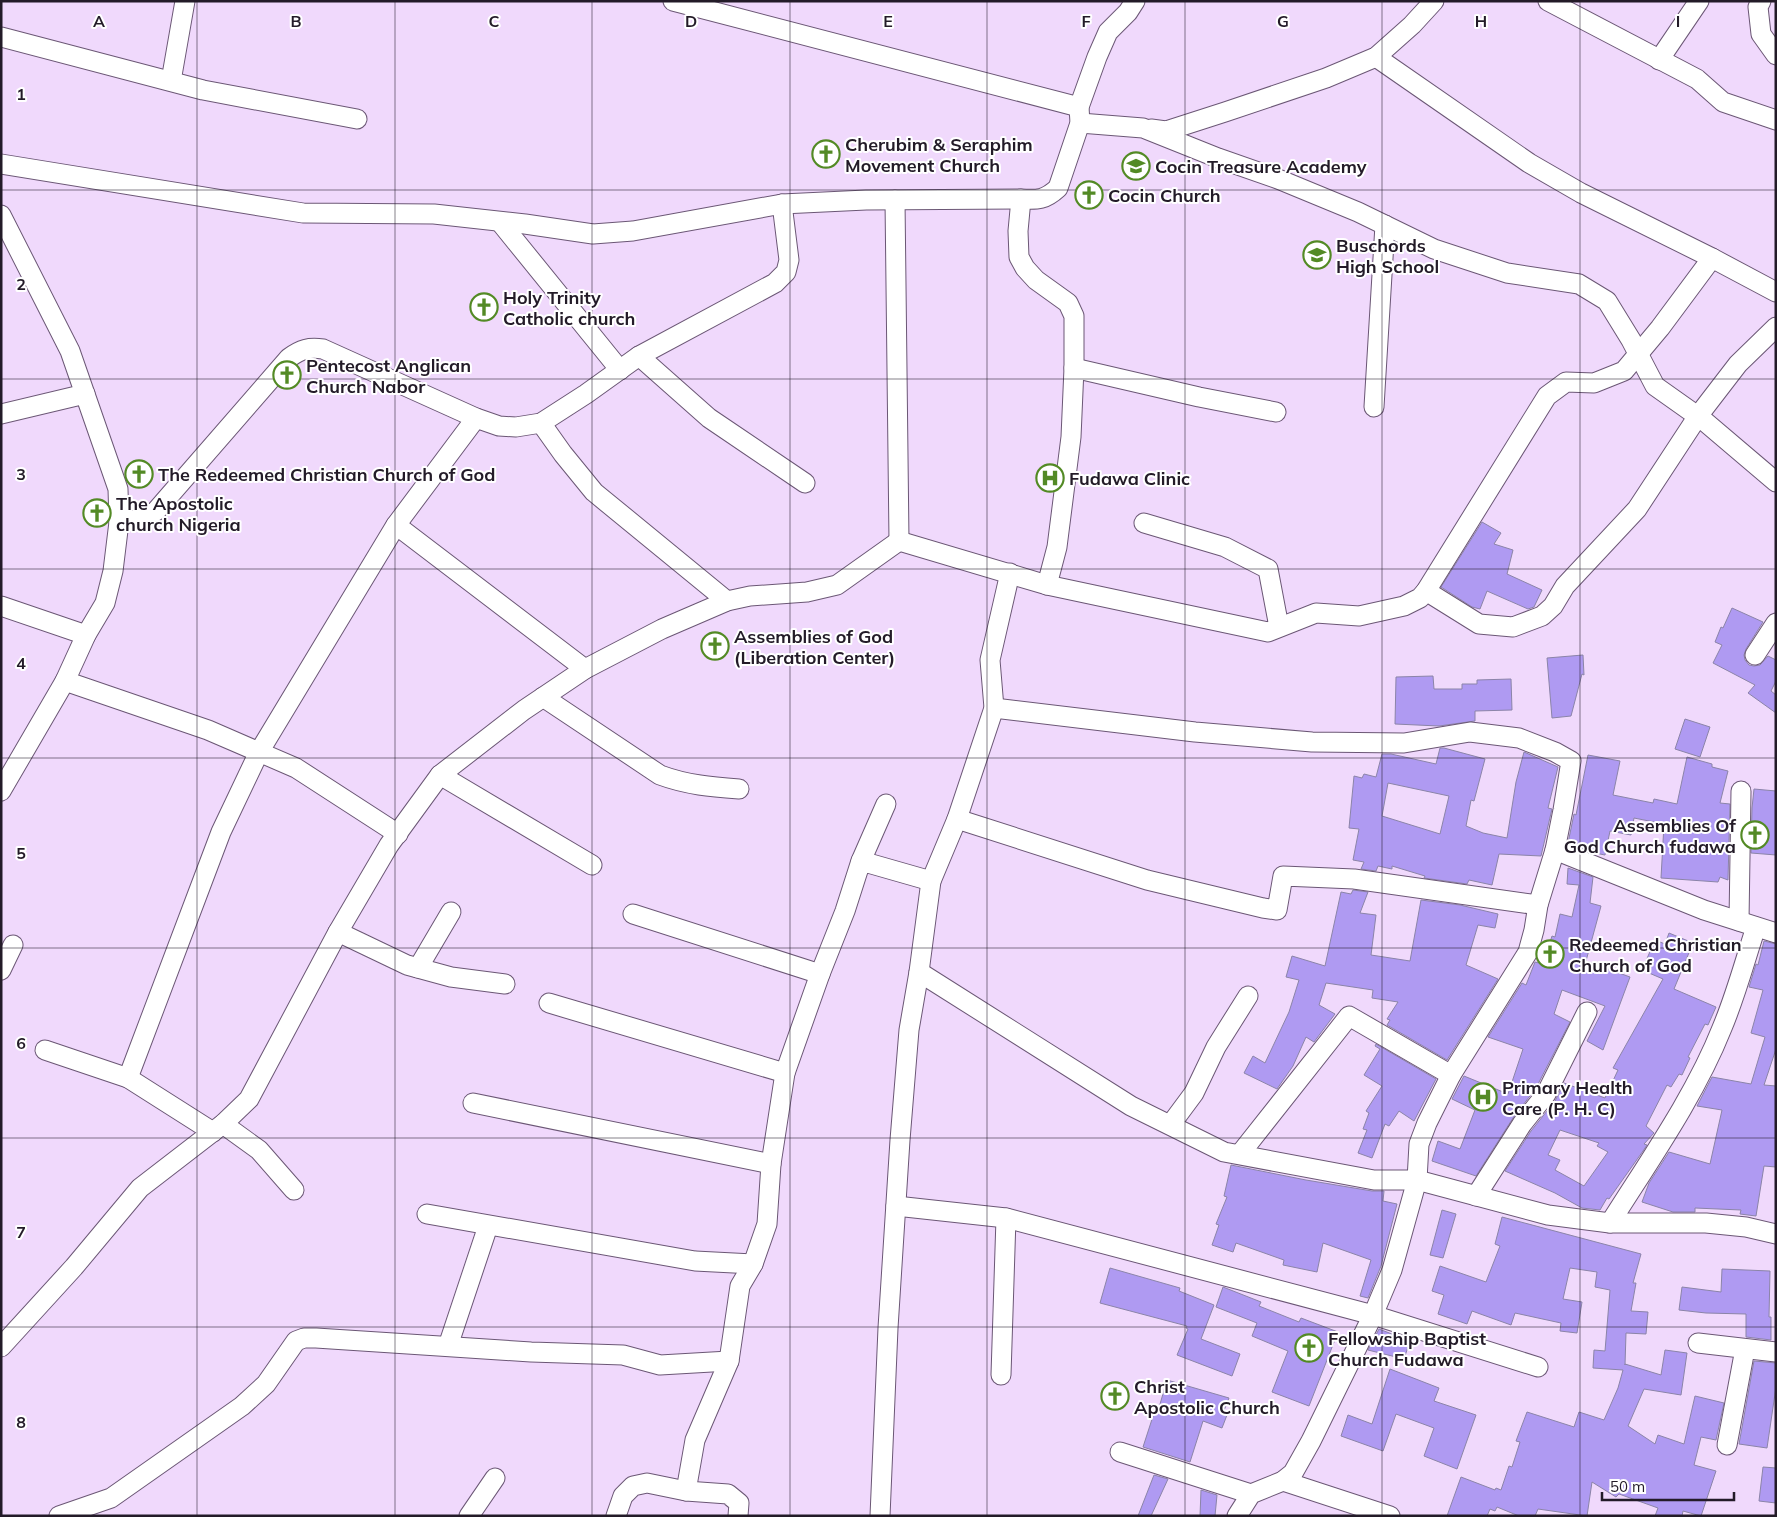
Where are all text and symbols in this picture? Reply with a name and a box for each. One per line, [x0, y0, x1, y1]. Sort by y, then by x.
text: A [93, 11, 105, 31]
text: B [290, 11, 302, 31]
text: C [489, 11, 500, 31]
text: D [685, 11, 697, 31]
text: E [883, 11, 893, 31]
text: F [1081, 11, 1091, 31]
text: G [1277, 11, 1289, 31]
text: H [1475, 11, 1487, 31]
text: I [1676, 11, 1680, 31]
text: 1 [16, 84, 26, 104]
place label: Cherubim & Seraphim Movement Church [845, 133, 1033, 177]
church icon: Cherubim & Seraphim Movement Church [811, 139, 841, 169]
school or university icon: Cocin Treasure Academy [1121, 151, 1151, 181]
place label: Cocin Treasure Academy [1155, 155, 1367, 178]
church icon: Cocin Church [1074, 180, 1104, 210]
place label: Cocin Church [1108, 184, 1221, 207]
place label: Buschords High School [1336, 234, 1439, 278]
school or university icon: Buschords High School [1302, 240, 1332, 270]
text: 2 [16, 274, 26, 294]
place label: Holy Trinity Catholic church [503, 286, 635, 330]
church icon: Holy Trinity Catholic church [469, 292, 499, 322]
place label: Pentecost Anglican Church Nabor [306, 354, 471, 398]
church icon: Pentecost Anglican Church Nabor [272, 360, 302, 390]
church icon: The Redeemed Christian Church of God [124, 459, 154, 489]
place label: The Redeemed Christian Church of God [158, 463, 495, 486]
hospital icon: Fudawa Clinic [1035, 463, 1065, 493]
text: 3 [16, 464, 26, 484]
place label: Fudawa Clinic [1069, 467, 1190, 490]
place label: The Apostolic church Nigeria [116, 492, 241, 536]
church icon: The Apostolic church Nigeria [82, 498, 112, 528]
place label: Assemblies of God (Liberation Center) [734, 625, 895, 669]
church icon: Assemblies of God (Liberation Center) [700, 631, 730, 661]
text: 4 [16, 653, 26, 673]
place label: Assemblies Of God Church fudawa [1564, 814, 1736, 858]
church icon: Assemblies Of God Church fudawa [1740, 820, 1770, 850]
text: 5 [16, 843, 26, 863]
place label: Redeemed Christian Church of God [1569, 933, 1742, 977]
church icon: Redeemed Christian Church of God [1535, 939, 1565, 969]
text: 6 [16, 1033, 26, 1053]
place label: Primary Health Care (P. H. C) [1502, 1076, 1633, 1120]
hospital icon: Primary Health Care (P. H. C) [1468, 1082, 1498, 1112]
text: 7 [16, 1222, 26, 1242]
place label: Fellowship Baptist Church Fudawa [1328, 1327, 1486, 1371]
church icon: Fellowship Baptist Church Fudawa [1294, 1333, 1324, 1363]
place label: Christ Apostolic Church [1134, 1375, 1280, 1419]
church icon: Christ Apostolic Church [1100, 1381, 1130, 1411]
text: 8 [16, 1412, 26, 1432]
scale bar [1602, 1470, 1734, 1502]
text: 50 m [1610, 1477, 1645, 1496]

